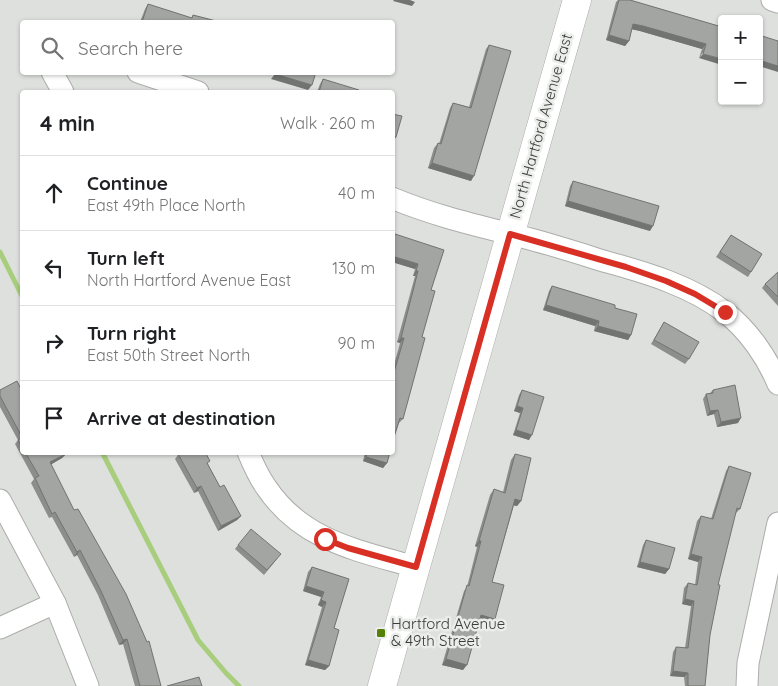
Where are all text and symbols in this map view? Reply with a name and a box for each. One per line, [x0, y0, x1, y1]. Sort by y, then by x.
map controls [718, 15, 763, 105]
button: + [718, 15, 763, 60]
search box [20, 20, 395, 75]
street label: North Hartford Avenue East [505, 31, 576, 221]
icon: search [38, 34, 66, 62]
text: Search here [78, 36, 183, 60]
button: − [718, 60, 763, 105]
text: 4 min [40, 110, 95, 136]
text: Walk · 260 m [280, 113, 375, 133]
text: Continue [87, 171, 168, 195]
icon: ahead [40, 179, 68, 207]
text: 40 m [338, 183, 375, 203]
text: East 49th Place North [87, 195, 246, 215]
text: Turn left [87, 246, 165, 270]
icon: left [40, 254, 68, 282]
text: 130 m [332, 258, 375, 278]
text: North Hartford Avenue East [87, 270, 291, 290]
route end [714, 301, 737, 324]
text: Turn right [87, 321, 176, 345]
icon: right [40, 329, 68, 357]
text: 90 m [338, 333, 375, 353]
text: East 50th Street North [87, 345, 250, 365]
icon: arrive [40, 404, 68, 432]
text: Arrive at destination [87, 406, 276, 430]
route start [314, 528, 337, 551]
place label: Hartford Avenue & 49th Street [391, 614, 505, 650]
marker: Hartford Avenue & 49th Street [375, 627, 387, 639]

